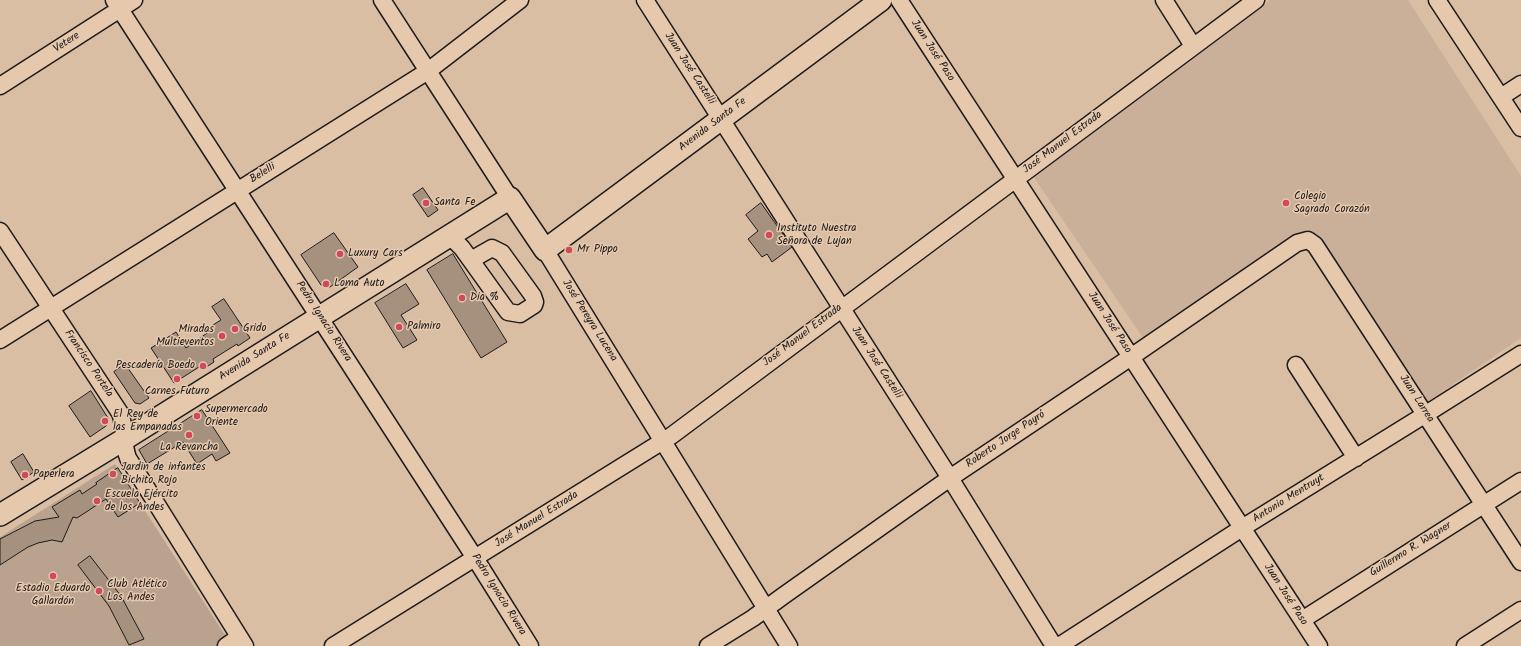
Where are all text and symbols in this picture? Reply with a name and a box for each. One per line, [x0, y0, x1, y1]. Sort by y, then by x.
street label: Juan José Paso [907, 18, 957, 84]
street label: Vetere [51, 30, 83, 56]
street label: Juan José Castelli [661, 30, 717, 108]
street label: Avenida Santa Fe [677, 95, 749, 155]
street label: José Manuel Estrada [1021, 109, 1105, 177]
street label: Belelli [248, 161, 278, 187]
place label: Colegio Sagrado Corazón [1294, 190, 1370, 216]
place label: Santa Fe [434, 196, 475, 210]
marker: Santa Fe [421, 198, 431, 208]
marker: Colegio Sagrado Corazón [1281, 198, 1291, 208]
place label: Instituto Nuestra Señora de Lujan [777, 222, 856, 248]
marker: Instituto Nuestra Señora de Lujan [764, 230, 774, 240]
place label: Mr Pippo [577, 243, 618, 257]
marker: Mr Pippo [564, 245, 574, 255]
place label: Luxury Cars [348, 247, 403, 261]
marker: Luxury Cars [335, 249, 345, 259]
place label: Loma Auto [334, 277, 385, 291]
street label: José Pereyra Lucena [558, 278, 620, 364]
street label: Pedro Ignacio Rivera [292, 279, 354, 365]
marker: Loma Auto [321, 279, 331, 289]
street label: Juan José Paso [1084, 290, 1134, 356]
place label: Dia % [470, 291, 499, 305]
marker: Dia % [457, 293, 467, 303]
street label: José Manuel Estrada [761, 302, 845, 370]
place label: Palmiro [407, 320, 441, 334]
place label: Grido [243, 322, 266, 336]
marker: Palmiro [394, 322, 404, 332]
place label: Miradas Multieventos [156, 323, 214, 349]
marker: Grido [230, 324, 240, 334]
street label: Juan José Castelli [848, 324, 904, 402]
street label: Francisco Portela [61, 328, 115, 400]
street label: Avenida Santa Fe [217, 330, 293, 384]
marker: Miradas Multieventos [217, 331, 227, 341]
place label: Pescadería Boedo [116, 359, 195, 373]
marker: Pescadería Boedo [198, 361, 208, 371]
street label: Juan Larrea [1396, 373, 1436, 425]
marker: Carnes Futuro [172, 374, 182, 384]
place label: Carnes Futuro [145, 385, 209, 399]
place label: Supermercado Oriente [205, 403, 268, 429]
place label: El Rey de las Empanadas [113, 408, 182, 434]
street label: Roberto Jorge Payró [964, 409, 1048, 471]
marker: Supermercado Oriente [192, 411, 202, 421]
marker: El Rey de las Empanadas [100, 416, 110, 426]
marker: La Revancha [184, 430, 194, 440]
place label: La Revancha [160, 441, 218, 455]
place label: Jardin de infantes Bichito Rojo [121, 461, 206, 487]
place label: Paperlera [33, 468, 74, 482]
marker: Jardin de infantes Bichito Rojo [108, 469, 118, 479]
marker: Paperlera [20, 470, 30, 480]
street label: Antonio Mentruyt [1251, 472, 1327, 526]
place label: Escuela Ejército de los Andes [105, 488, 178, 514]
street label: José Manuel Estrada [493, 489, 581, 551]
marker: Escuela Ejército de los Andes [92, 496, 102, 506]
street label: Guillermo R. Wagner [1368, 520, 1454, 580]
street label: Pedro Ignacio Rivera [468, 552, 528, 638]
street label: Juan José Paso [1260, 562, 1310, 628]
marker: Estadio Eduardo Gallardón [48, 571, 58, 581]
place label: Club Atlético Los Andes [107, 578, 167, 604]
place label: Estadio Eduardo Gallardón [16, 582, 90, 608]
marker: Club Atlético Los Andes [94, 586, 104, 596]

